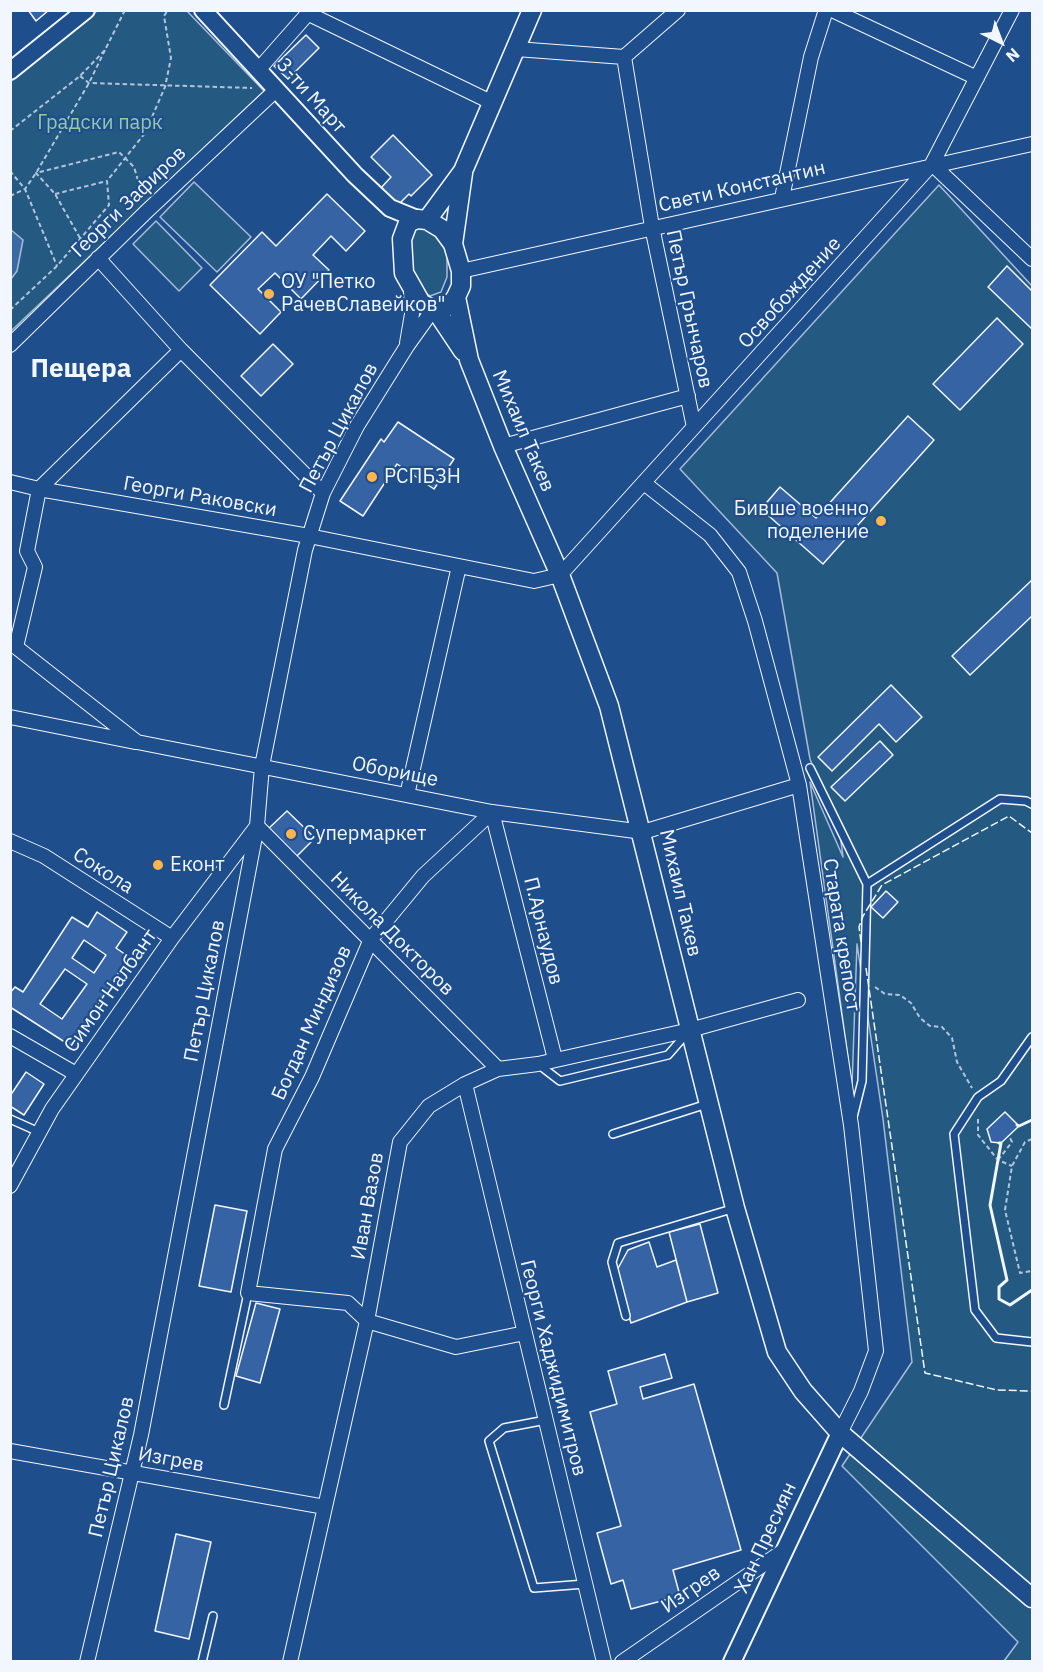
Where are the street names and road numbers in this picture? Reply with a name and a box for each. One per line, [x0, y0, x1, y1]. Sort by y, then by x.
street label: 3-ти Март [271, 53, 351, 139]
street label: Георги Зафиров [67, 141, 191, 263]
street label: Свети Константин [656, 156, 828, 218]
street label: Петър Грънчаров [660, 228, 718, 390]
street label: Освобождение [734, 232, 846, 354]
street label: Петър Цикалов [295, 359, 383, 497]
street label: Михаил Такев [487, 366, 559, 496]
street label: Георги Раковски [121, 472, 279, 522]
street label: Оборище [350, 752, 440, 792]
street label: Михаил Такев [654, 827, 706, 959]
street label: Сокола [68, 843, 138, 899]
street label: Старата крепост [817, 857, 865, 1013]
street label: Никола Докторов [325, 867, 459, 1001]
street label: П.Арнаудов [518, 875, 568, 987]
street label: Петър Цикалов [179, 918, 231, 1064]
street label: Симон Налбант [60, 925, 162, 1057]
street label: Богдан Миндизов [267, 942, 357, 1104]
street label: Иван Вазов [347, 1151, 389, 1261]
street label: Георги Хаджидимитров [515, 1257, 591, 1479]
street label: Петър Цикалов [84, 1394, 140, 1540]
street label: Изгрев [136, 1442, 206, 1478]
street label: Хан Пресиян [730, 1479, 802, 1597]
street label: Изгрев [657, 1561, 725, 1619]

